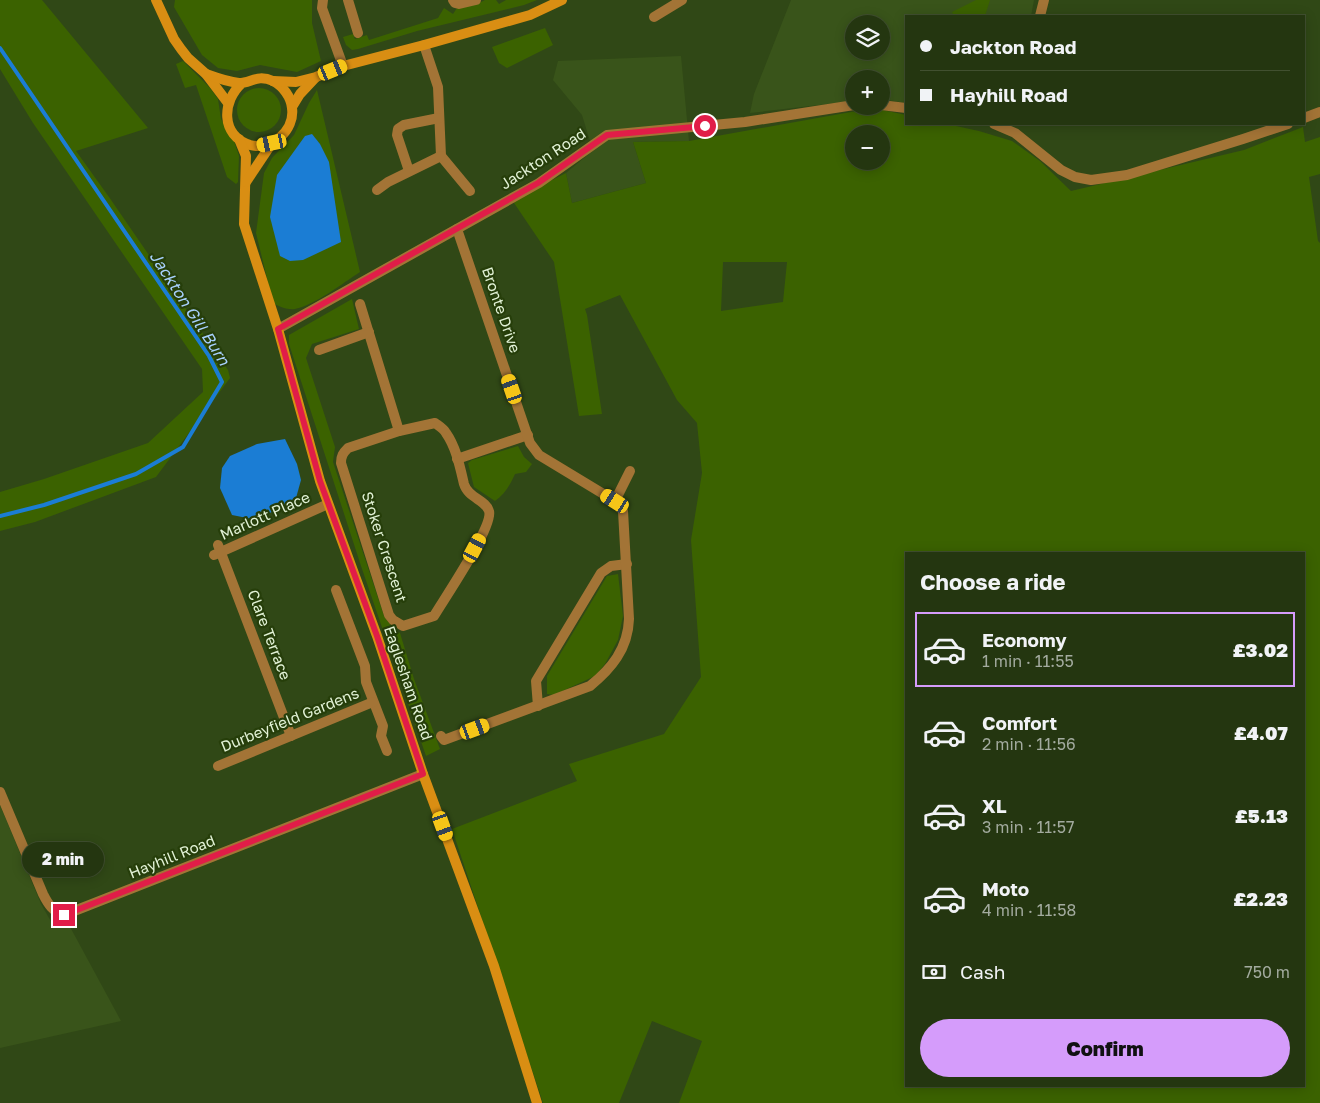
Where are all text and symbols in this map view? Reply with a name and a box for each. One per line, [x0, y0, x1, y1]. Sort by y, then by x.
map controls [845, 15, 890, 170]
button: layers [845, 15, 890, 60]
text: Jackton Road [950, 35, 1076, 58]
car [316, 57, 349, 83]
button: + [845, 70, 890, 115]
text: Hayhill Road [950, 83, 1068, 106]
route start [694, 115, 716, 137]
street label: Jackton Road [496, 124, 589, 193]
button: − [845, 125, 890, 170]
car [255, 133, 288, 153]
water label: Jackton Gill Burn [146, 247, 235, 370]
street label: Bronte Drive [479, 264, 525, 355]
car [500, 372, 523, 406]
street label: Marlott Place [217, 487, 313, 543]
car [598, 487, 631, 515]
street label: Stoker Crescent [359, 489, 411, 604]
car [461, 531, 488, 565]
text: Choose a ride [920, 568, 1066, 595]
street label: Clare Terrace [244, 587, 295, 683]
street label: Eaglesham Road [381, 623, 437, 742]
icon: car [922, 627, 967, 672]
text: Economy [982, 628, 1067, 651]
text: £3.02 [1233, 638, 1288, 661]
text: 1 min · 11:55 [982, 651, 1074, 671]
street label: Durbeyfield Gardens [218, 683, 361, 755]
icon: car [922, 710, 967, 755]
text: Comfort [982, 711, 1057, 734]
car [458, 717, 491, 741]
text: £4.07 [1234, 721, 1288, 744]
text: 2 min · 11:56 [982, 734, 1076, 754]
icon: car [922, 793, 967, 838]
text: XL [982, 794, 1007, 817]
text: £5.13 [1235, 804, 1288, 827]
car [430, 809, 455, 843]
text: 3 min · 11:57 [982, 817, 1075, 837]
street label: Hayhill Road [126, 831, 217, 882]
callout: 2 min [23, 842, 105, 878]
text: 2 min [42, 849, 84, 869]
icon: car [922, 876, 967, 921]
text: Moto [982, 877, 1029, 900]
text: £2.23 [1234, 887, 1288, 910]
text: 4 min · 11:58 [982, 900, 1076, 920]
route end [53, 904, 75, 926]
icon: cash [920, 958, 948, 986]
text: Cash [960, 960, 1005, 983]
text: 750 m [1244, 962, 1290, 982]
button: Confirm [920, 1019, 1290, 1077]

